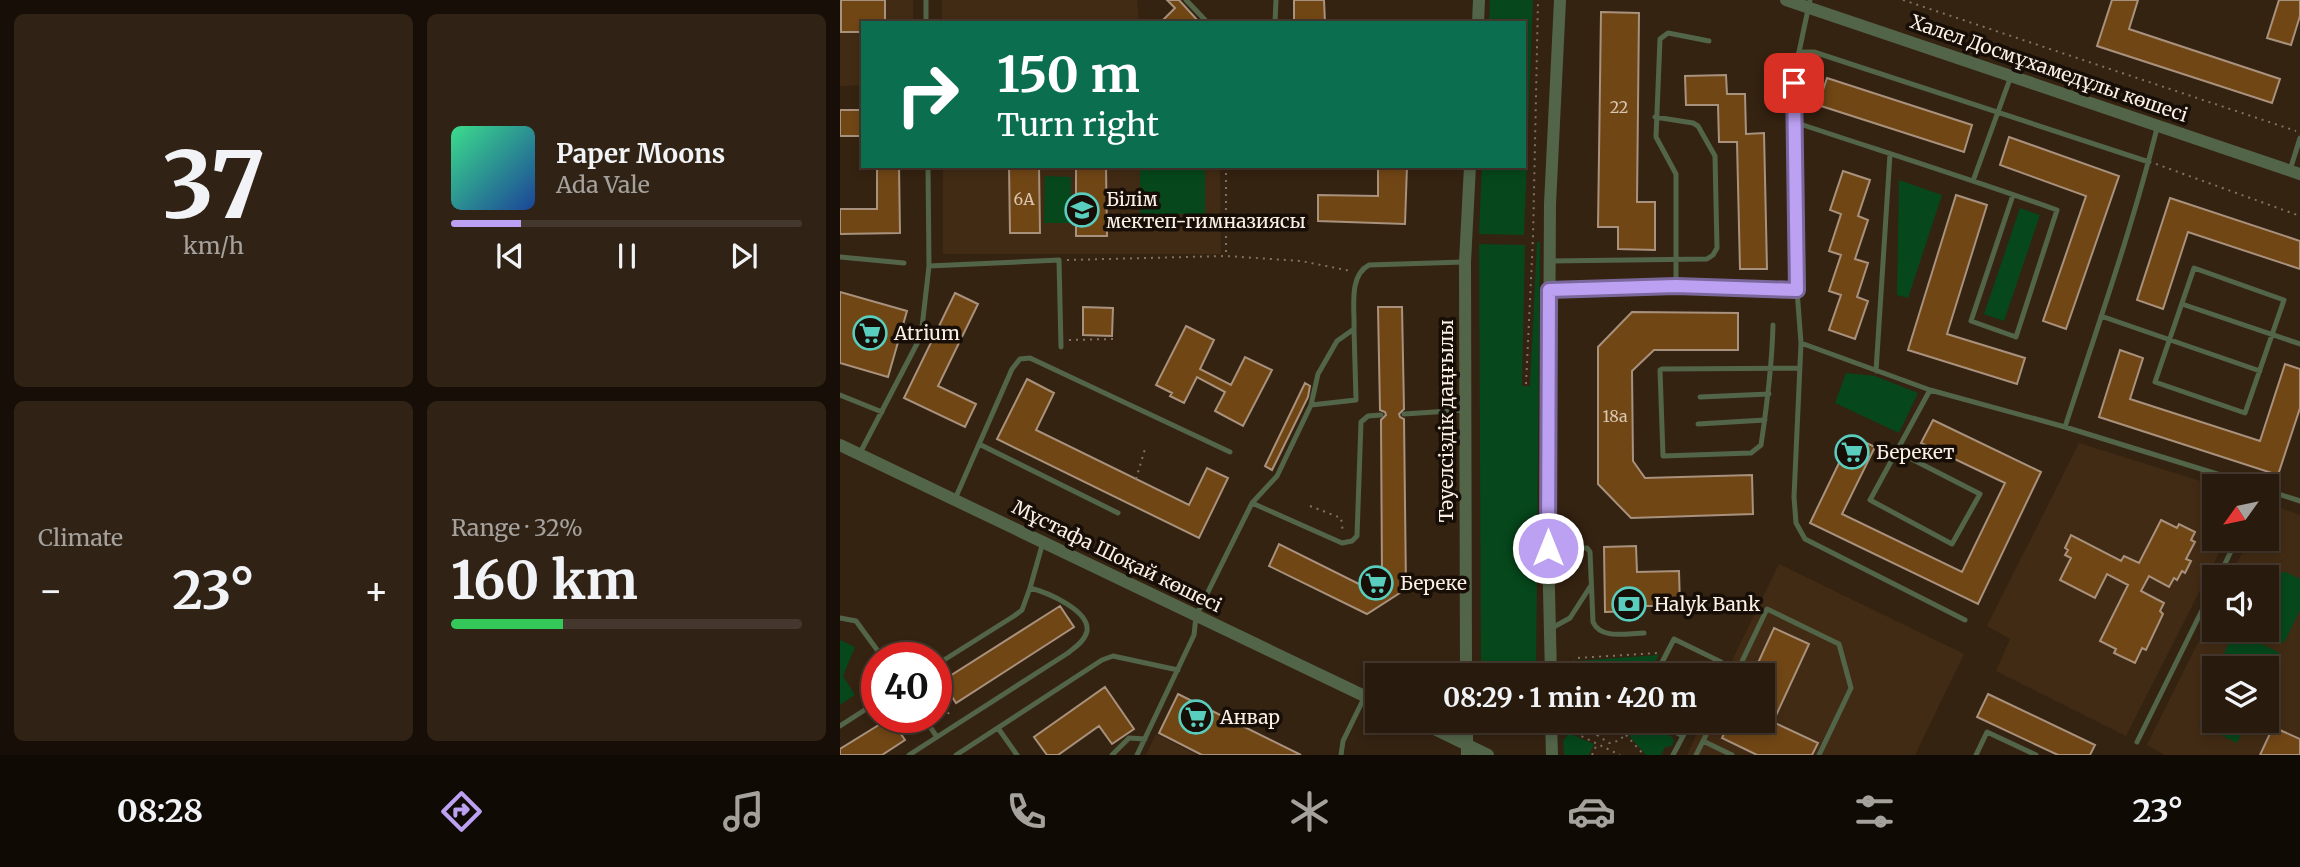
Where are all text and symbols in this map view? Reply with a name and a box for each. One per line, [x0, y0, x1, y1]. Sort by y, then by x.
street label: Халел Досмұхамедұлы көшесі [1907, 9, 2191, 127]
text: 150 m [997, 44, 1140, 105]
icon: right [882, 49, 973, 140]
pin [1764, 53, 1824, 113]
icon: arrive [1775, 64, 1813, 102]
house number: 22 [1610, 97, 1628, 117]
text: Turn right [997, 105, 1159, 145]
text: 37 [162, 128, 265, 243]
text: Paper Moons [556, 137, 725, 170]
text: Ada Vale [556, 170, 650, 199]
place label: Білім мектеп-гимназиясы [1106, 187, 1306, 233]
house number: 6А [1014, 189, 1035, 209]
school or university icon: Білім мектеп-гимназиясы [1063, 191, 1101, 229]
text: km/h [183, 231, 244, 260]
icon: previous [491, 237, 529, 275]
icon: pause [608, 237, 646, 275]
icon: next [725, 237, 763, 275]
supermarket icon: Atrium [851, 314, 889, 352]
street label: Тәуелсіздік даңғылы [1434, 319, 1458, 523]
place label: Atrium [893, 321, 960, 345]
house number: 18а [1602, 406, 1628, 426]
supermarket icon: Берекет [1833, 433, 1871, 471]
place label: Берекет [1876, 440, 1955, 464]
north arrow [2202, 474, 2278, 551]
map controls [2202, 474, 2279, 733]
street label: Мұстафа Шоқай көшесі [1008, 495, 1226, 617]
position arrow [1511, 511, 1585, 585]
text: Range · 32% [451, 513, 583, 542]
text: Climate [38, 523, 123, 552]
text: 160 km [451, 548, 638, 613]
text: 23° [172, 558, 255, 623]
supermarket icon: Береке [1357, 564, 1395, 602]
button: sound [2202, 565, 2279, 642]
text: − [38, 567, 63, 614]
text: + [364, 567, 389, 614]
place label: Береке [1400, 571, 1467, 595]
bank icon: Halyk Bank [1610, 585, 1648, 623]
place label: Halyk Bank [1654, 592, 1760, 616]
speed limit sign: 40 [861, 642, 952, 733]
button: layers [2202, 656, 2279, 733]
text: 08:29 · 1 min · 420 m [1443, 681, 1697, 714]
supermarket icon: Анвар [1177, 698, 1215, 736]
place label: Анвар [1219, 705, 1280, 729]
icon: directions [437, 787, 486, 836]
icon: music [719, 787, 768, 836]
icon: phone [1002, 787, 1051, 836]
icon: climate [1285, 787, 1334, 836]
icon: car [1567, 787, 1616, 836]
icon: filters [1850, 787, 1899, 836]
text: 08:28 [117, 791, 203, 831]
text: 23° [2132, 791, 2183, 831]

